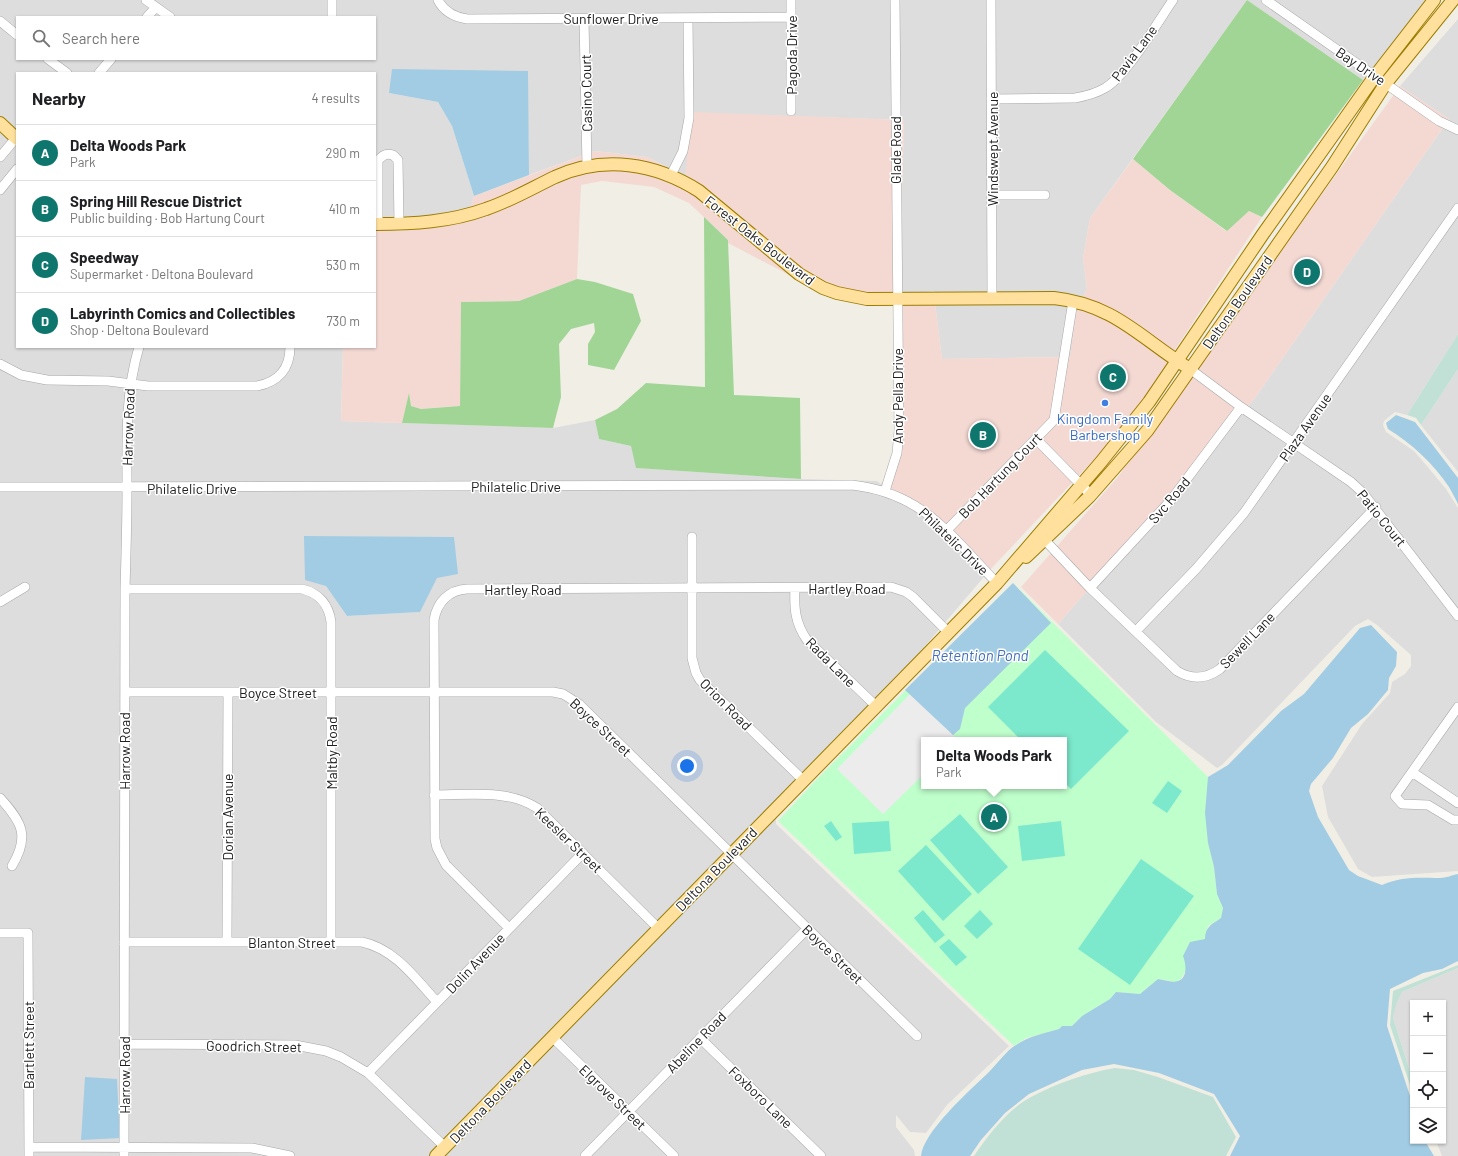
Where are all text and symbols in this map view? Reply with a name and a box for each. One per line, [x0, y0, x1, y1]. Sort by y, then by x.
street label: Sunflower Drive [563, 10, 659, 27]
street label: Pagoda Drive [783, 15, 800, 95]
search box [16, 16, 376, 60]
street label: Pavia Lane [1107, 22, 1161, 84]
icon: search [30, 27, 52, 49]
text: Search here [62, 29, 140, 47]
street label: Bay Drive [1333, 43, 1389, 89]
street label: Casino Court [577, 54, 595, 132]
text: Nearby [32, 88, 86, 108]
text: 4 results [312, 90, 360, 106]
street label: Windswept Avenue [984, 92, 1001, 206]
street label: Glade Road [887, 116, 904, 184]
text: Delta Woods Park [70, 136, 186, 154]
text: A [41, 145, 49, 161]
text: 290 m [326, 145, 360, 161]
text: Park [70, 154, 96, 170]
text: Spring Hill Rescue District [70, 192, 242, 210]
street label: Forest Oaks Boulevard [702, 192, 818, 288]
text: B [41, 201, 49, 217]
text: 410 m [329, 201, 360, 217]
text: Public building · Bob Hartung Court [70, 210, 265, 226]
text: Speedway [70, 248, 139, 266]
street label: Deltona Boulevard [1198, 252, 1276, 352]
text: C [41, 257, 49, 273]
text: 530 m [326, 257, 360, 273]
pin: D [1294, 257, 1320, 287]
text: Supermarket · Deltona Boulevard [70, 266, 253, 282]
text: Labyrinth Comics and Collectibles [70, 304, 295, 322]
text: D [41, 313, 49, 329]
text: 730 m [326, 313, 360, 329]
text: Shop · Deltona Boulevard [70, 322, 209, 338]
street label: Andy Pella Drive [889, 348, 906, 444]
pin: C [1100, 362, 1126, 392]
street label: Harrow Road [118, 388, 138, 466]
street label: Plaza Avenue [1275, 390, 1335, 464]
marker: Kingdom Family Barbershop [1100, 398, 1110, 408]
place label: Kingdom Family Barbershop [1057, 410, 1154, 443]
pin: B [970, 420, 996, 450]
street label: Bob Hartung Court [955, 429, 1045, 521]
street label: Svc Road [1145, 473, 1193, 527]
street label: Philatelic Drive [471, 478, 561, 495]
street label: Philatelic Drive [147, 480, 237, 497]
street label: Patio Court [1354, 486, 1410, 550]
street label: Philatelic Drive [916, 504, 992, 578]
street label: Hartley Road [808, 580, 886, 597]
street label: Hartley Road [484, 581, 562, 598]
street label: Sewell Lane [1216, 608, 1278, 672]
street label: Rada Lane [803, 634, 859, 690]
water label: Retention Pond [932, 646, 1028, 664]
street label: Orion Road [697, 675, 755, 733]
street label: Boyce Street [239, 684, 317, 701]
street label: Boyce Street [567, 694, 635, 760]
street label: Harrow Road [116, 712, 133, 790]
street label: Maltby Road [323, 716, 340, 790]
popup [921, 737, 1067, 789]
text: Delta Woods Park [936, 746, 1052, 764]
your location [677, 756, 697, 776]
text: Park [936, 764, 961, 780]
street label: Dorian Avenue [219, 774, 236, 860]
pin: A [981, 802, 1007, 832]
street label: Keesler Street [532, 804, 606, 876]
street label: Deltona Boulevard [672, 823, 760, 915]
street label: Boyce Street [799, 921, 867, 987]
street label: Dolin Avenue [442, 929, 508, 997]
street label: Blanton Street [248, 934, 336, 951]
map controls [1410, 1000, 1446, 1144]
button: + [1410, 1000, 1446, 1036]
street label: Bartlett Street [20, 1001, 37, 1089]
street label: Abeline Road [662, 1008, 730, 1076]
street label: Harrow Road [116, 1036, 133, 1114]
button: − [1410, 1036, 1446, 1072]
street label: Goodrich Street [206, 1037, 302, 1055]
street label: Deltona Boulevard [446, 1055, 534, 1147]
street label: Elgrove Street [576, 1061, 650, 1133]
street label: Foxboro Lane [726, 1062, 796, 1132]
button: locate [1410, 1072, 1446, 1108]
button: layers [1410, 1108, 1446, 1144]

